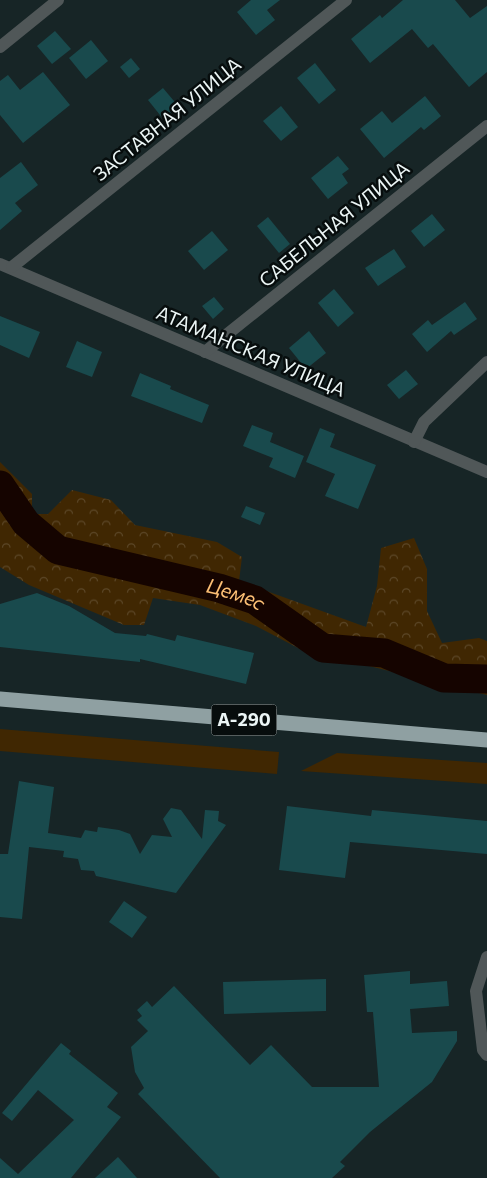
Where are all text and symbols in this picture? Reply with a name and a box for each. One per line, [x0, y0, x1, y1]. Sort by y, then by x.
street label: ЗАСТАВНАЯ УЛИЦА [88, 52, 245, 185]
street label: САБЕЛЬНАЯ УЛИЦА [254, 156, 413, 291]
street label: АТАМАНСКАЯ УЛИЦА [153, 300, 349, 401]
water label: Цемес [204, 572, 271, 615]
road number: А-290 [212, 704, 276, 736]

